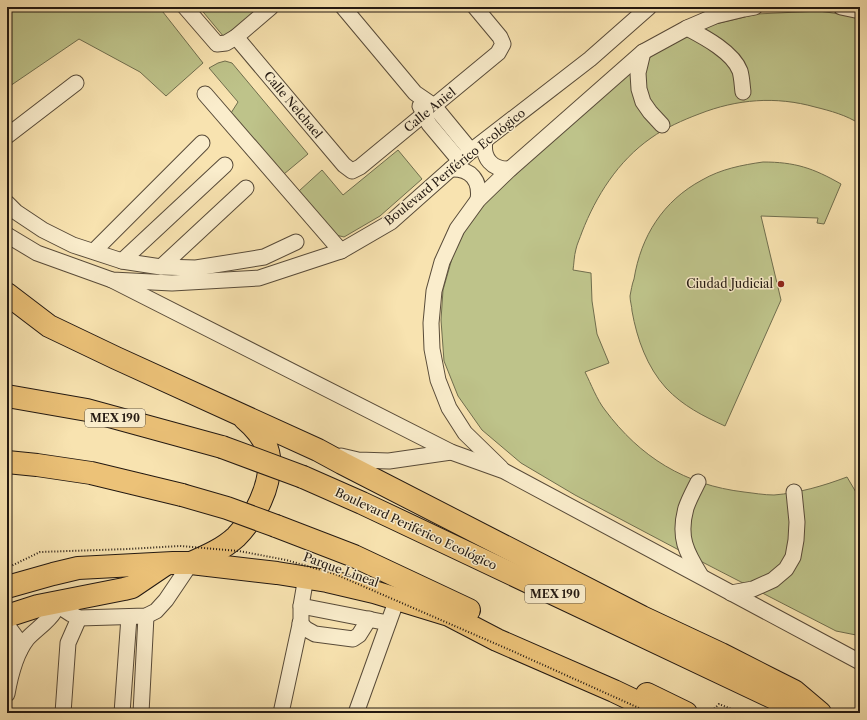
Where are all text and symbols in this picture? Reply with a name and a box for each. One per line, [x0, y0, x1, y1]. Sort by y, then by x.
street label: Calle Nelchael [261, 68, 326, 142]
street label: Calle Aniel [401, 84, 459, 135]
street label: Boulevard Periférico Ecológico [381, 105, 528, 228]
place label: Ciudad Judicial [686, 276, 773, 291]
marker: Ciudad Judicial [776, 279, 786, 289]
road number: MEX 190 [85, 409, 145, 427]
street label: Boulevard Periférico Ecológico [333, 484, 500, 573]
street label: Parque Lineal [301, 549, 381, 590]
road number: MEX 190 [525, 585, 585, 603]

